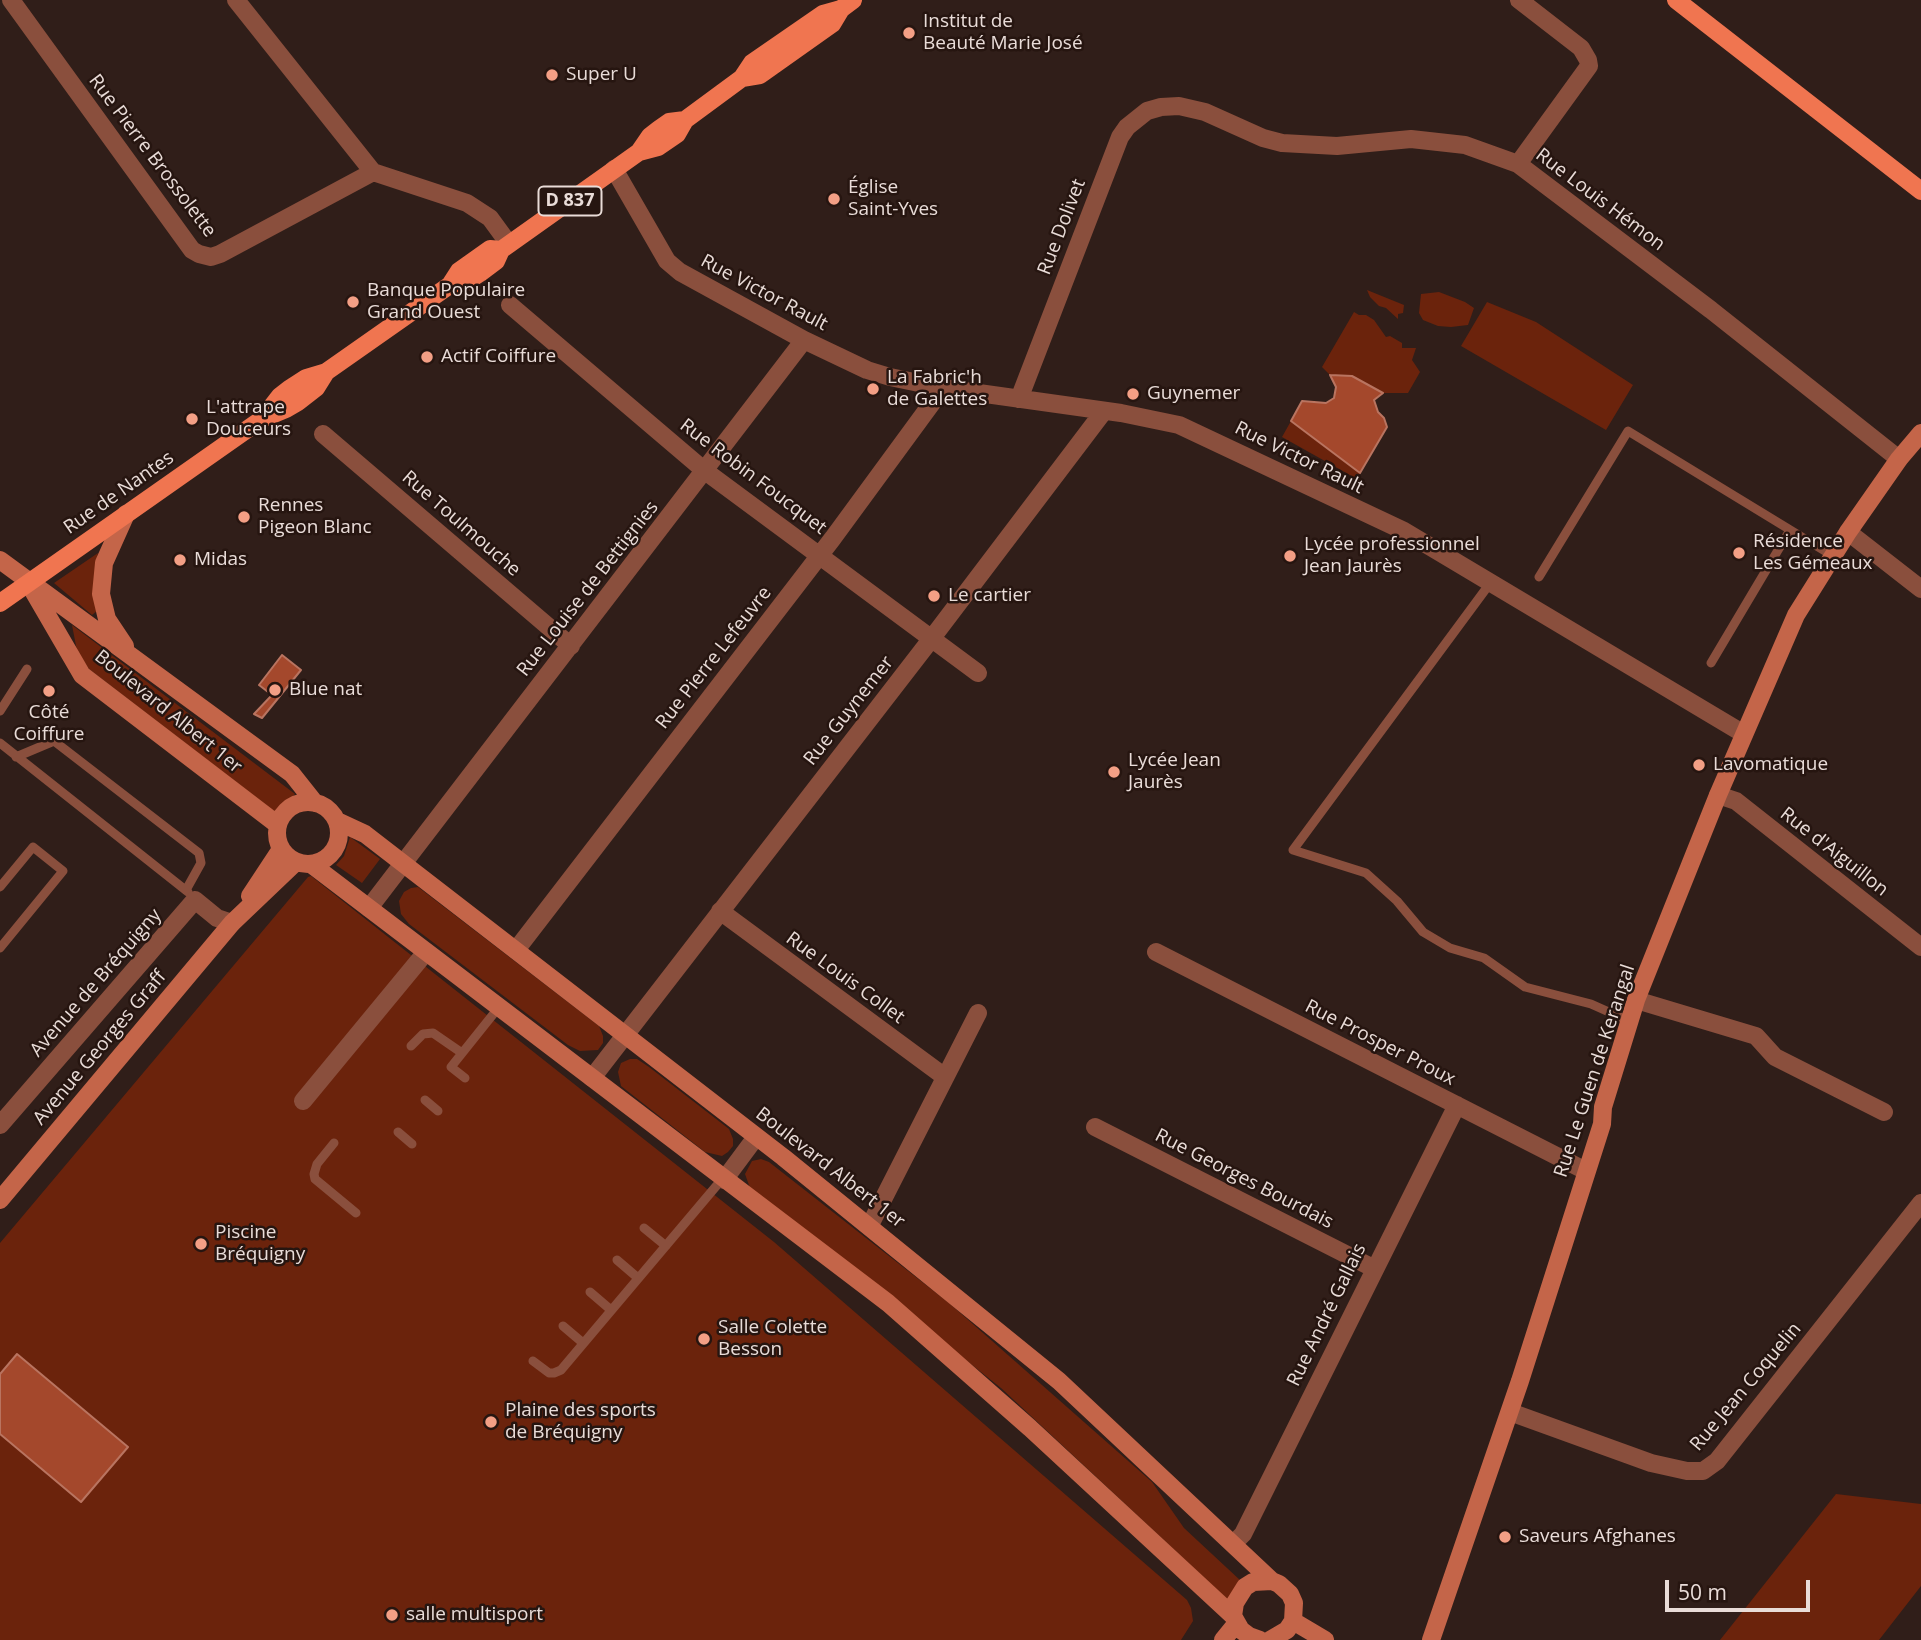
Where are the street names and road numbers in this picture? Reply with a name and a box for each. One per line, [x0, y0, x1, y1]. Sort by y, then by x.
street label: Rue Pierre Brossolette [83, 70, 221, 242]
street label: Rue Louis Hémon [1531, 144, 1669, 256]
street label: Rue Dolivet [1033, 176, 1091, 278]
road number: D 837 [538, 186, 602, 216]
street label: Rue Victor Rault [697, 250, 831, 336]
street label: Rue Robin Foucquet [675, 414, 831, 540]
street label: Rue Victor Rault [1231, 417, 1367, 499]
street label: Rue de Nantes [60, 447, 178, 539]
street label: Rue Toulmouche [397, 466, 525, 582]
street label: Rue Louise de Bettignies [512, 497, 664, 681]
street label: Rue Pierre Lefeuvre [651, 582, 777, 734]
street label: Boulevard Albert 1er [90, 646, 246, 778]
street label: Rue Guynemer [799, 652, 899, 770]
street label: Rue d'Aiguillon [1775, 803, 1893, 901]
street label: Avenue de Bréquigny [26, 904, 166, 1062]
street label: Rue Louis Collet [781, 927, 909, 1029]
street label: Rue Le Guen de Kerangal [1550, 962, 1640, 1180]
street label: Avenue Georges Graff [29, 966, 171, 1130]
street label: Rue Prosper Proux [1301, 995, 1459, 1091]
street label: Boulevard Albert 1er [751, 1103, 909, 1233]
street label: Rue Georges Bourdais [1151, 1124, 1337, 1234]
street label: Rue André Gallais [1283, 1240, 1371, 1390]
street label: Rue Jean Coquelin [1686, 1318, 1806, 1456]

